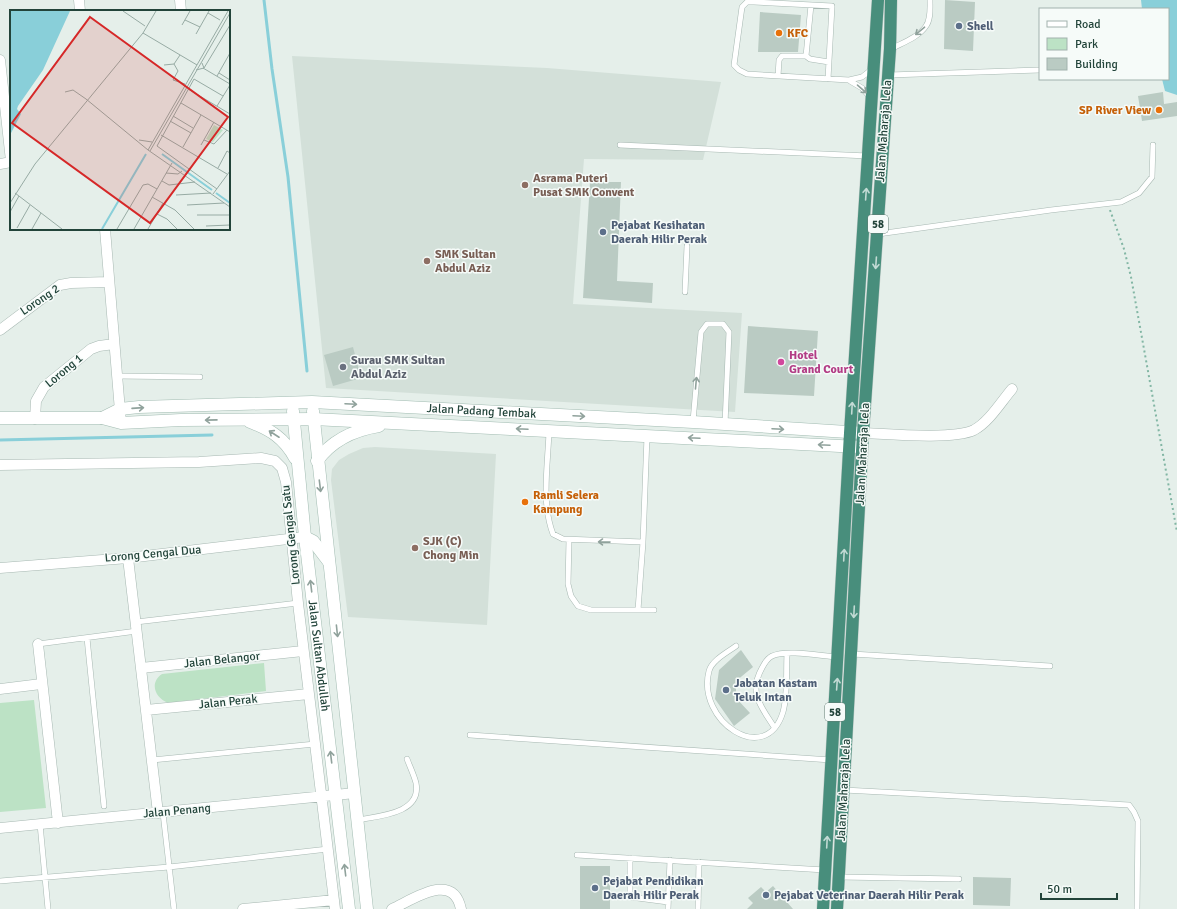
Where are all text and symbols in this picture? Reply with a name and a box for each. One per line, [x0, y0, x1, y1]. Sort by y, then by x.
legend [1039, 8, 1169, 80]
inset map [10, 10, 230, 230]
text: Road [1075, 17, 1101, 32]
place label: Shell [967, 19, 994, 34]
marker: Shell [954, 21, 964, 31]
place label: KFC [787, 26, 809, 41]
one-way arrow [914, 27, 925, 36]
marker: KFC [774, 28, 784, 38]
text: Park [1075, 37, 1098, 52]
text: Building [1075, 57, 1118, 72]
street label: Jalan Maharaja Lela [873, 79, 895, 183]
one-way arrow [857, 84, 867, 93]
place label: SP River View [1079, 103, 1152, 118]
marker: SP River View [1154, 105, 1164, 115]
place label: Asrama Puteri Pusat SMK Convent [533, 171, 635, 200]
marker: Asrama Puteri Pusat SMK Convent [520, 180, 530, 190]
one-way arrow [863, 188, 870, 201]
road number: 58 [868, 215, 888, 233]
place label: Pejabat Kesihatan Daerah Hilir Perak [611, 218, 708, 247]
marker: Pejabat Kesihatan Daerah Hilir Perak [598, 227, 608, 237]
place label: SMK Sultan Abdul Aziz [435, 247, 496, 276]
marker: SMK Sultan Abdul Aziz [422, 256, 432, 266]
one-way arrow [872, 256, 879, 269]
street label: Lorong 2 [17, 281, 63, 319]
place label: Hotel Grand Court [789, 348, 854, 377]
street label: Lorong 1 [42, 351, 86, 391]
place label: Surau SMK Sultan Abdul Aziz [351, 353, 446, 382]
marker: Hotel Grand Court [776, 357, 786, 367]
marker: Surau SMK Sultan Abdul Aziz [338, 362, 348, 372]
one-way arrow [693, 377, 700, 390]
one-way arrow [344, 400, 357, 407]
street label: Jalan Padang Tembak [426, 401, 537, 421]
one-way arrow [848, 402, 855, 415]
street label: Jalan Maharaja Lela [853, 402, 873, 506]
one-way arrow [131, 404, 144, 411]
one-way arrow [572, 413, 585, 420]
one-way arrow [205, 416, 218, 424]
one-way arrow [516, 425, 529, 432]
one-way arrow [771, 425, 784, 432]
one-way arrow [269, 429, 280, 438]
one-way arrow [688, 435, 701, 442]
one-way arrow [818, 442, 831, 449]
one-way arrow [316, 479, 324, 492]
street label: Lorong Gengal Satu [278, 484, 304, 586]
place label: Ramli Selera Kampung [533, 488, 599, 517]
marker: Ramli Selera Kampung [520, 497, 530, 507]
place label: SJK (C) Chong Min [423, 534, 479, 563]
one-way arrow [598, 538, 611, 545]
street label: Lorong Cengal Dua [104, 542, 202, 566]
marker: SJK (C) Chong Min [410, 543, 420, 553]
one-way arrow [840, 549, 848, 562]
one-way arrow [307, 580, 315, 593]
street label: Jalan Sultan Abdullah [305, 599, 333, 712]
one-way arrow [851, 605, 858, 618]
one-way arrow [333, 624, 340, 637]
street label: Jalan Belangor [183, 648, 261, 671]
place label: Jabatan Kastam Teluk Intan [734, 676, 817, 705]
one-way arrow [833, 678, 840, 691]
marker: Jabatan Kastam Teluk Intan [721, 685, 731, 695]
street label: Jalan Perak [198, 691, 258, 713]
road number: 58 [825, 703, 845, 721]
street label: Jalan Maharaja Lela [834, 738, 854, 842]
one-way arrow [327, 751, 335, 764]
street label: Jalan Penang [142, 801, 212, 821]
one-way arrow [824, 836, 831, 849]
one-way arrow [341, 864, 348, 877]
place label: Pejabat Pendidikan Daerah Hilir Perak [603, 874, 704, 903]
scale bar [1041, 875, 1117, 901]
text: 50 m [1047, 882, 1072, 897]
marker: Pejabat Pendidikan Daerah Hilir Perak [590, 883, 600, 893]
place label: Pejabat Veterinar Daerah Hilir Perak [774, 888, 965, 903]
marker: Pejabat Veterinar Daerah Hilir Perak [761, 890, 771, 900]

